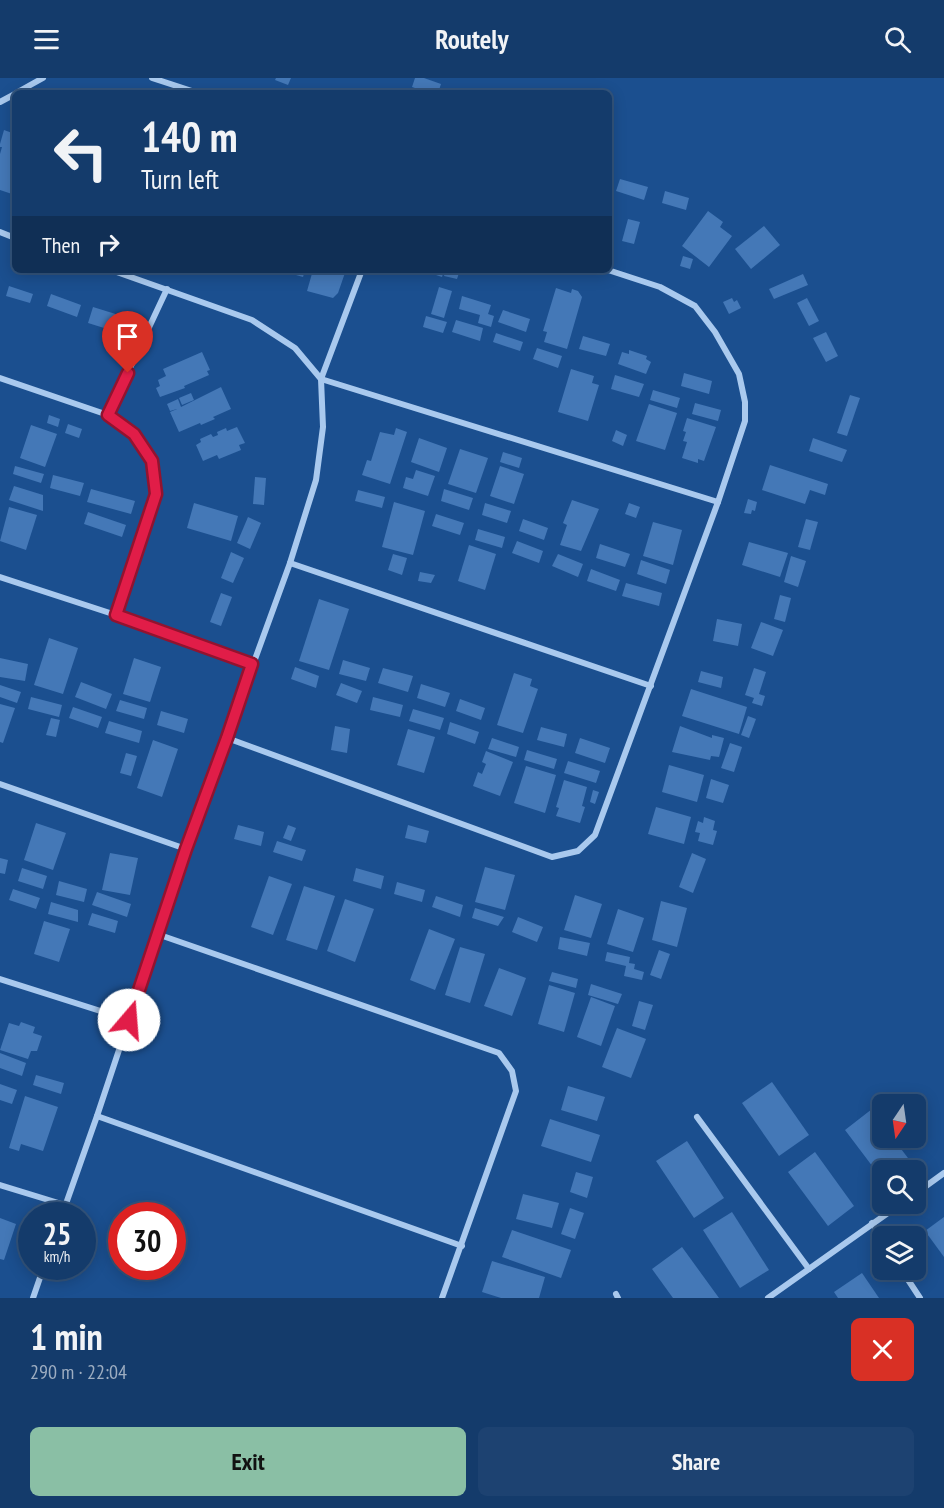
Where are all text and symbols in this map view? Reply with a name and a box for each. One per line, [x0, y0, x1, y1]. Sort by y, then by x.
text: Routely [435, 22, 509, 56]
icon: menu [30, 23, 63, 56]
icon: search [881, 23, 914, 56]
text: 140 m [141, 109, 238, 164]
icon: left [42, 114, 120, 192]
text: Turn left [141, 162, 219, 196]
icon: right [92, 228, 125, 261]
text: Then [42, 231, 80, 259]
pin [102, 311, 153, 373]
icon: arrive [111, 320, 144, 353]
position arrow [97, 988, 161, 1052]
north arrow [872, 1094, 926, 1148]
map controls [872, 1094, 926, 1280]
button: search [872, 1160, 926, 1214]
speed limit sign: 30 [108, 1202, 186, 1280]
text: 25 [43, 1214, 71, 1253]
button: layers [872, 1226, 926, 1280]
text: km/h [44, 1247, 70, 1266]
text: 1 min [30, 1313, 103, 1360]
button: close [851, 1318, 914, 1381]
text: 290 m · 22:04 [30, 1359, 127, 1385]
button: Exit [30, 1427, 466, 1496]
button: Share [478, 1427, 914, 1496]

